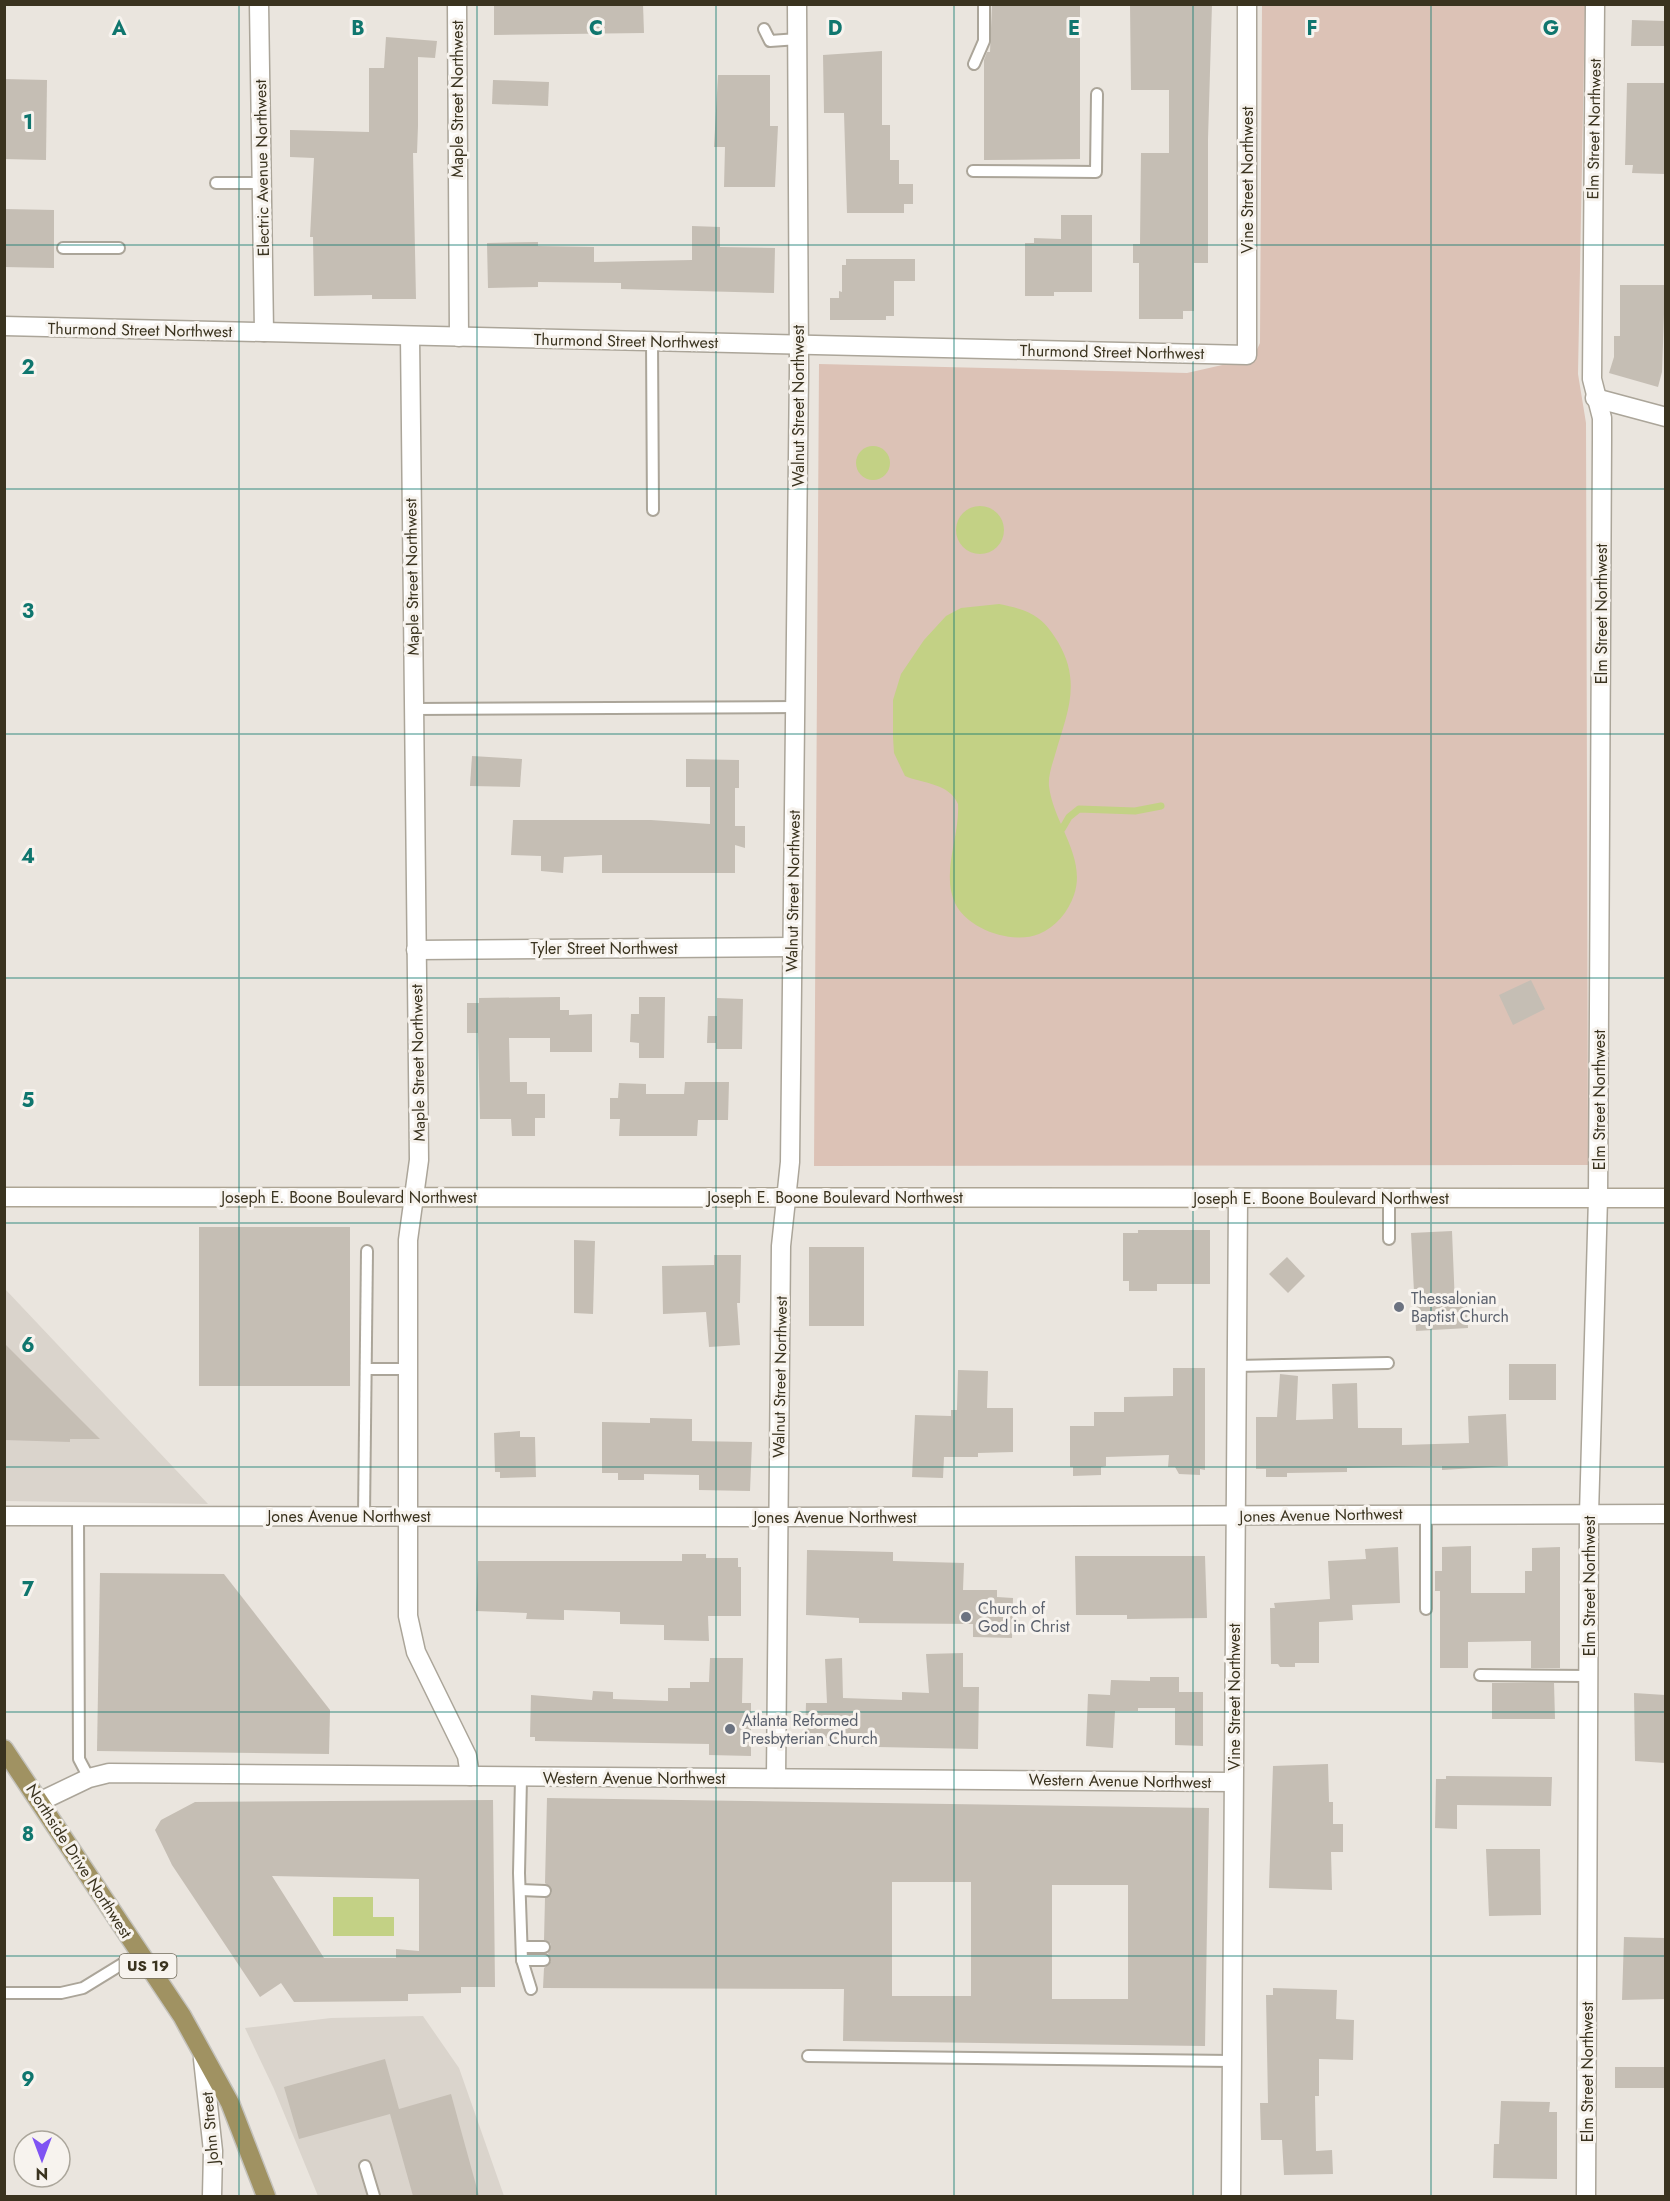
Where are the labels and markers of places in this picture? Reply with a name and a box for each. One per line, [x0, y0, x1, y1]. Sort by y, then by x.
place label: Thessalonian Baptist Church [1411, 1287, 1509, 1328]
marker: Thessalonian Baptist Church [1392, 1300, 1406, 1314]
place label: Church of God in Christ [978, 1597, 1070, 1638]
marker: Church of God in Christ [959, 1610, 973, 1624]
place label: Atlanta Reformed Presbyterian Church [742, 1709, 878, 1750]
marker: Atlanta Reformed Presbyterian Church [723, 1722, 737, 1736]

